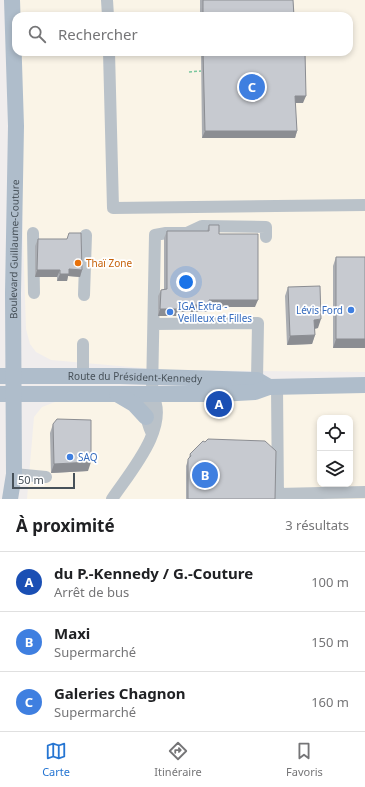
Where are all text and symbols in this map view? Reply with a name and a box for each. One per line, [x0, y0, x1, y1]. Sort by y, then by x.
search box [12, 12, 353, 56]
icon: search [26, 23, 48, 45]
text: Rechercher [58, 24, 138, 44]
pin: C [239, 72, 265, 102]
street label: Boulevard Guillaume-Couture [6, 179, 22, 319]
place label: Thaï Zone [86, 256, 132, 270]
marker: Thaï Zone [73, 258, 83, 268]
your location [176, 272, 196, 292]
place label: IGA Extra - Veilleux et Filles [178, 299, 252, 325]
place label: Lévis Ford [296, 303, 343, 317]
marker: Lévis Ford [346, 305, 356, 315]
marker: IGA Extra - Veilleux et Filles [165, 307, 175, 317]
street label: Route du Président-Kennedy [68, 369, 203, 385]
pin: A [206, 389, 232, 419]
map controls [317, 415, 353, 487]
button: locate [317, 415, 353, 451]
place label: SAQ [78, 450, 98, 464]
button: layers [317, 451, 353, 487]
marker: SAQ [65, 452, 75, 462]
pin: B [192, 460, 218, 490]
scale bar [12, 471, 75, 490]
text: 50 m [18, 472, 44, 487]
text: À proximité [16, 514, 115, 537]
text: 3 résultats [285, 516, 349, 534]
text: du P.-Kennedy / G.-Couture [54, 563, 253, 583]
text: A [25, 573, 34, 591]
text: 100 m [311, 573, 349, 591]
text: Arrêt de bus [54, 583, 129, 601]
text: Maxi [54, 623, 90, 643]
text: B [25, 633, 33, 651]
text: 150 m [311, 633, 349, 651]
text: Supermarché [54, 643, 136, 661]
text: Galeries Chagnon [54, 683, 186, 703]
text: C [25, 693, 33, 711]
text: 160 m [311, 693, 349, 711]
text: Supermarché [54, 703, 136, 721]
tab: Carte [42, 740, 70, 779]
tab: Itinéraire [154, 740, 202, 779]
tab: Favoris [286, 740, 323, 779]

